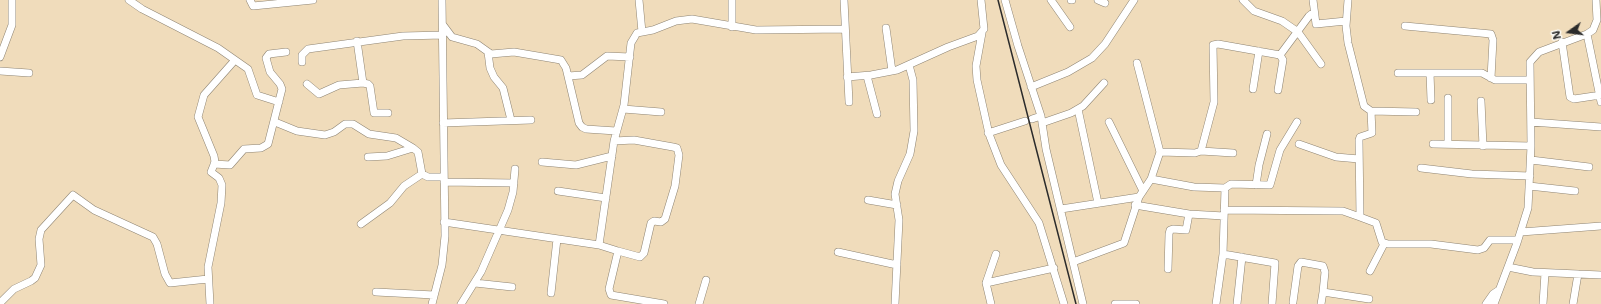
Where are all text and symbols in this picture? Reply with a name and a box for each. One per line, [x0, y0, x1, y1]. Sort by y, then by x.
north arrow [1549, 12, 1589, 52]
text: N [1549, 29, 1565, 41]

